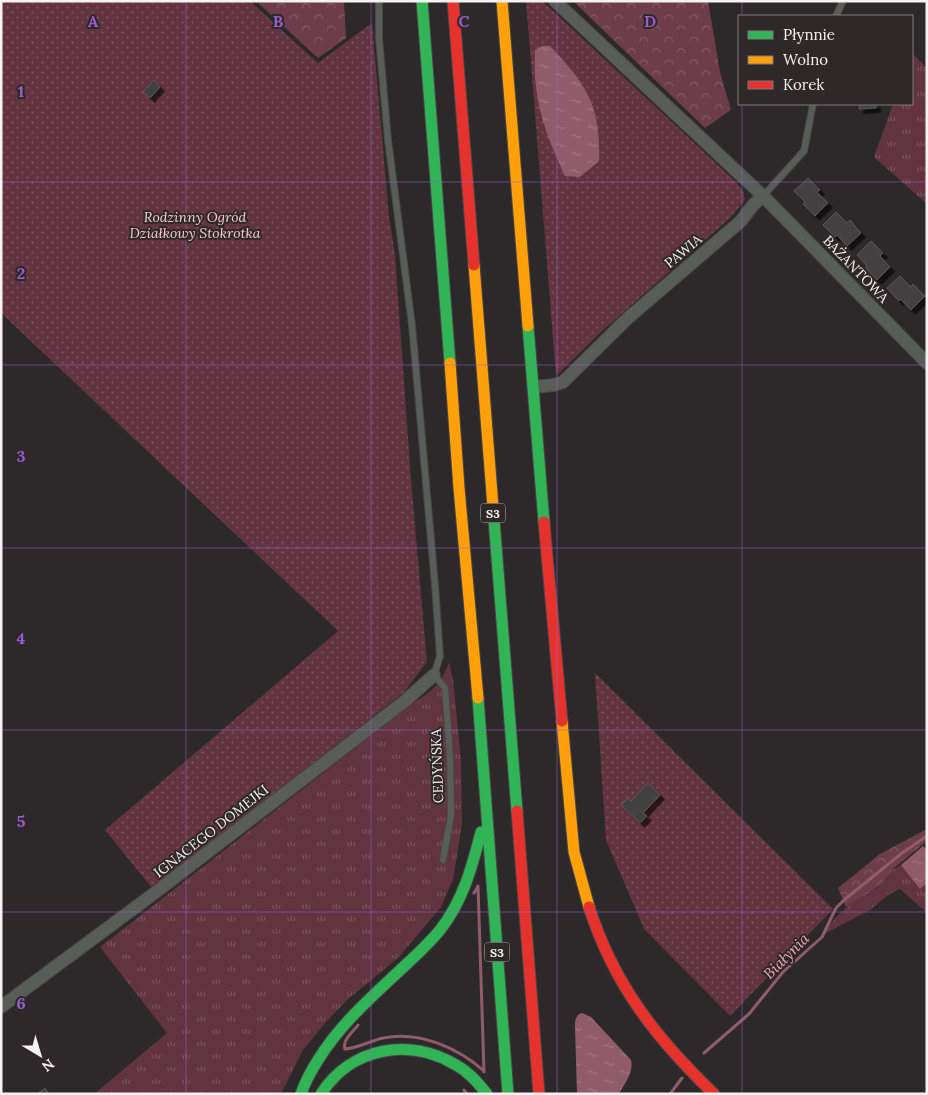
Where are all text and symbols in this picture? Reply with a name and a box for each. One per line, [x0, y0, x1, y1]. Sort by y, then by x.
text: A [88, 11, 99, 31]
text: B [273, 11, 284, 31]
text: C [458, 11, 470, 31]
text: D [644, 11, 656, 31]
legend [738, 15, 913, 105]
text: Płynnie [783, 25, 835, 44]
text: Wolno [783, 50, 828, 69]
text: Korek [783, 75, 824, 94]
text: 1 [18, 81, 24, 101]
park label: Rodzinny Ogród Działkowy Stokrotka [130, 208, 261, 242]
street label: PAWIA [661, 230, 706, 272]
street label: BAŻANTOWA [819, 231, 893, 307]
text: 2 [17, 263, 25, 283]
text: 3 [17, 446, 26, 466]
road number: S3 [480, 503, 506, 522]
text: 4 [17, 628, 26, 648]
street label: CEDYŃSKA [427, 728, 447, 804]
street label: IGNACEGO DOMEJKI [150, 781, 272, 881]
text: 5 [17, 811, 26, 831]
water label: Białynia [759, 929, 813, 983]
road number: S3 [484, 942, 510, 962]
text: 6 [16, 993, 26, 1013]
north arrow [15, 1030, 65, 1080]
text: N [38, 1055, 58, 1076]

